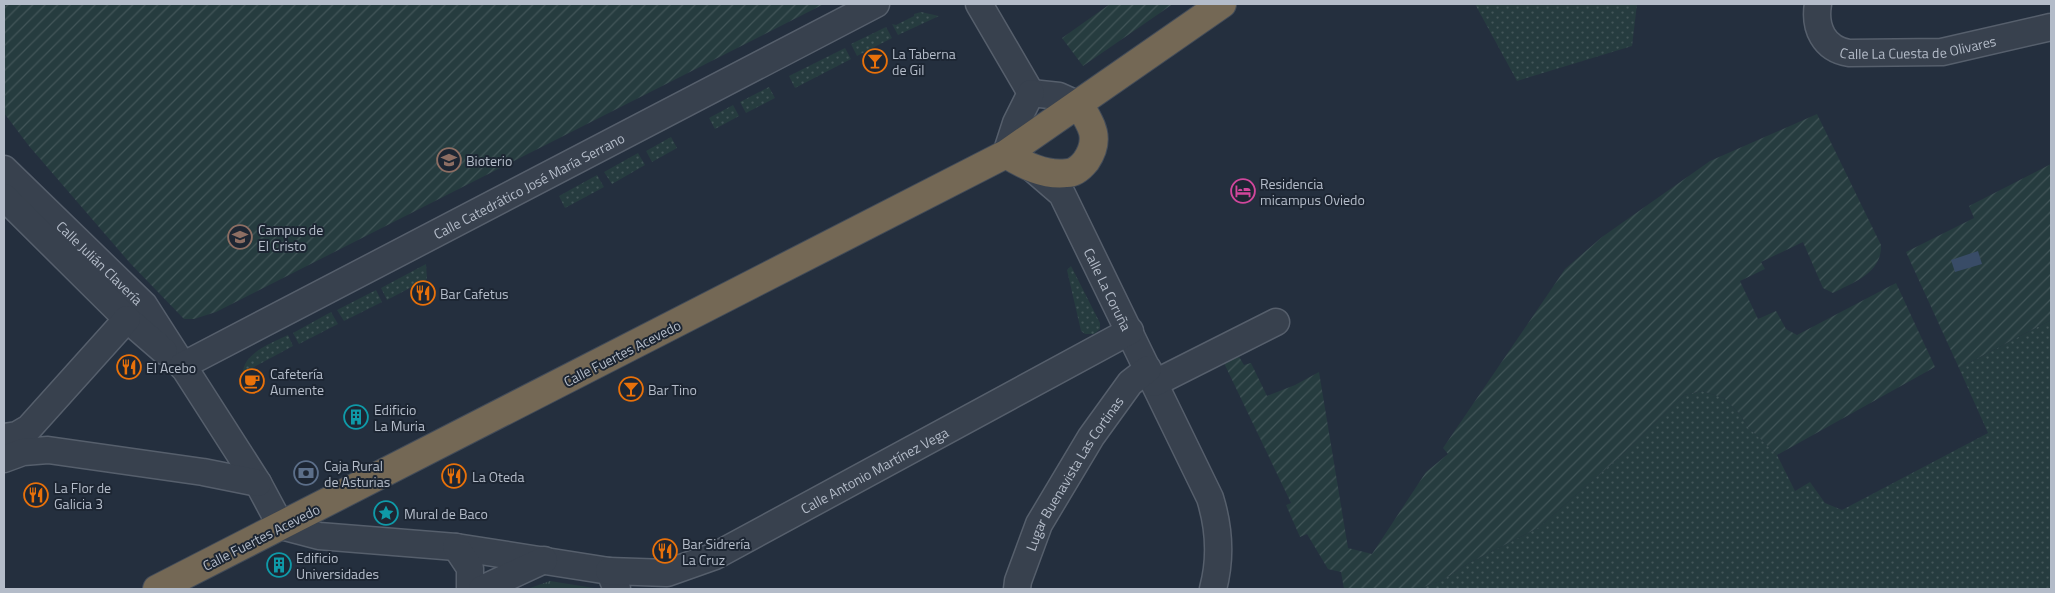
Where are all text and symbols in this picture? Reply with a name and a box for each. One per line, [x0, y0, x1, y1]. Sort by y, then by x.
street label: Calle La Cuesta de Olivares [1838, 29, 1998, 64]
place label: La Taberna de Gil [892, 43, 956, 80]
bar icon: La Taberna de Gil [862, 48, 888, 74]
street label: Calle Catedrático José María Serrano [429, 127, 628, 244]
school or university icon: Bioterio [436, 147, 462, 173]
place label: Bioterio [466, 150, 512, 171]
place label: Residencia micampus Oviedo [1260, 173, 1365, 210]
hotel icon: Residencia micampus Oviedo [1230, 178, 1256, 204]
street label: Calle Julián Clavería [52, 215, 148, 309]
place label: Campus de El Cristo [258, 219, 323, 256]
school or university icon: Campus de El Cristo [227, 224, 253, 250]
street label: Calle La Coruña [1079, 244, 1137, 334]
restaurant icon: Bar Cafetus [410, 280, 436, 306]
place label: Bar Cafetus [440, 283, 509, 304]
street label: Calle Fuertes Acevedo [560, 314, 684, 392]
restaurant icon: El Acebo [116, 354, 142, 380]
place label: El Acebo [146, 357, 196, 378]
place label: Cafetería Aumente [270, 363, 324, 400]
cafe icon: Cafetería Aumente [239, 368, 265, 394]
bar icon: Bar Tino [618, 376, 644, 402]
place label: Bar Tino [648, 379, 697, 400]
street label: Lugar Buenavista Las Cortinas [1020, 392, 1128, 553]
place label: Edificio La Muria [374, 399, 425, 436]
building icon: Edificio La Muria [343, 404, 369, 430]
street label: Calle Antonio Martínez Vega [797, 421, 952, 518]
place label: Caja Rural de Asturias [324, 455, 390, 492]
bank icon: Caja Rural de Asturias [293, 460, 319, 486]
restaurant icon: La Oteda [441, 463, 467, 489]
place label: La Oteda [472, 466, 524, 487]
place label: La Flor de Galicia 3 [54, 477, 111, 514]
restaurant icon: La Flor de Galicia 3 [23, 482, 49, 508]
street label: Calle Fuertes Acevedo [199, 498, 323, 576]
place icon: Mural de Baco [373, 500, 399, 526]
place label: Mural de Baco [404, 503, 488, 524]
place label: Bar Sidrería La Cruz [682, 533, 750, 570]
restaurant icon: Bar Sidrería La Cruz [652, 538, 678, 564]
place label: Edificio Universidades [296, 547, 379, 584]
building icon: Edificio Universidades [266, 552, 292, 578]

